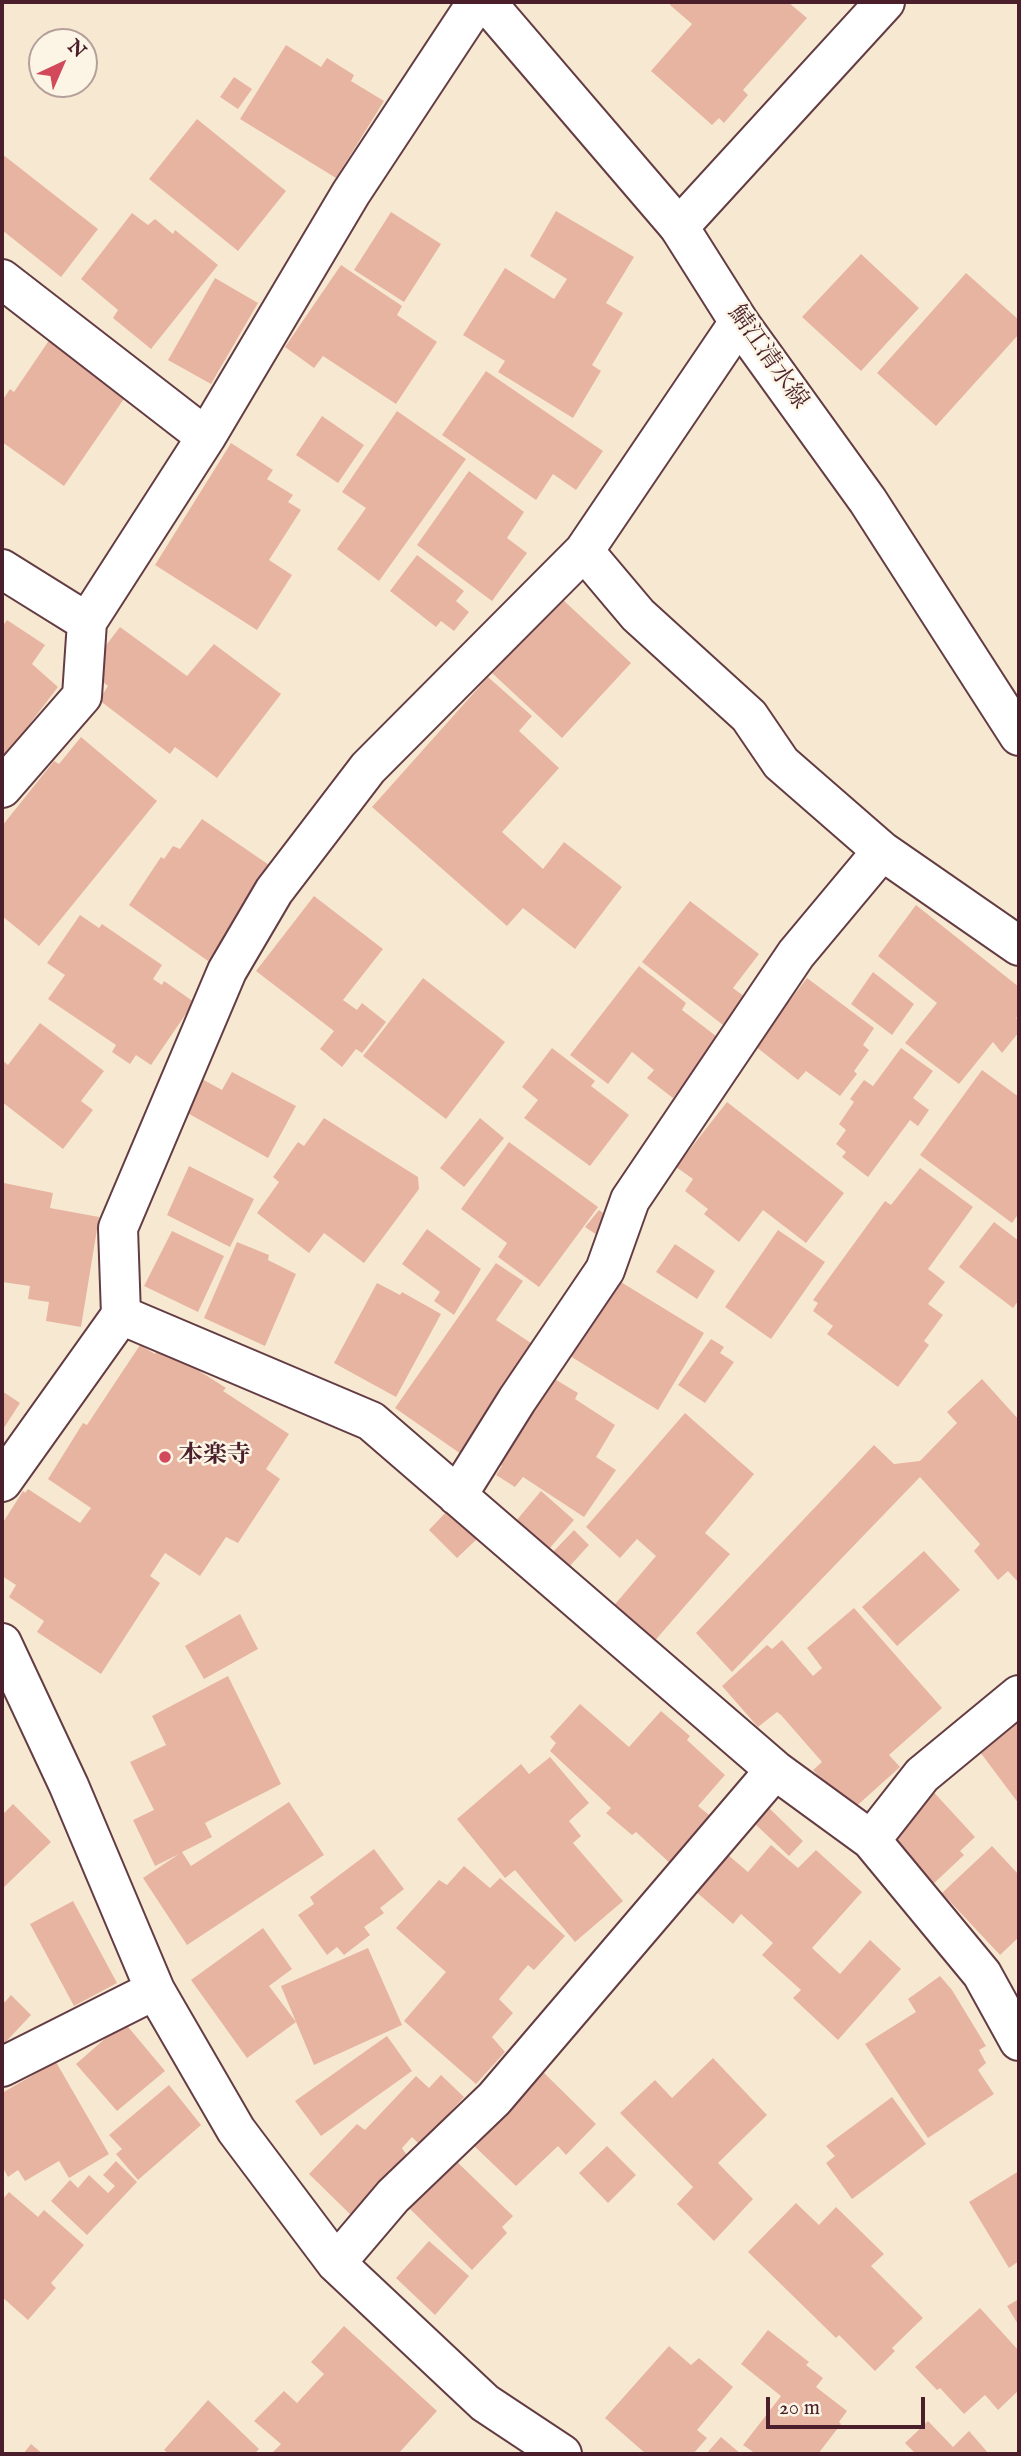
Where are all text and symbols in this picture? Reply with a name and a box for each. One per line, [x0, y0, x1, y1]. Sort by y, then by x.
north arrow [28, 28, 98, 98]
text: N [62, 35, 90, 64]
street label: 鯖江清水線 [721, 301, 813, 415]
place label: 本楽寺 [179, 1443, 251, 1471]
marker: 本楽寺 [157, 1449, 173, 1465]
scale bar [769, 2382, 928, 2426]
text: 20 m [779, 2395, 820, 2422]

